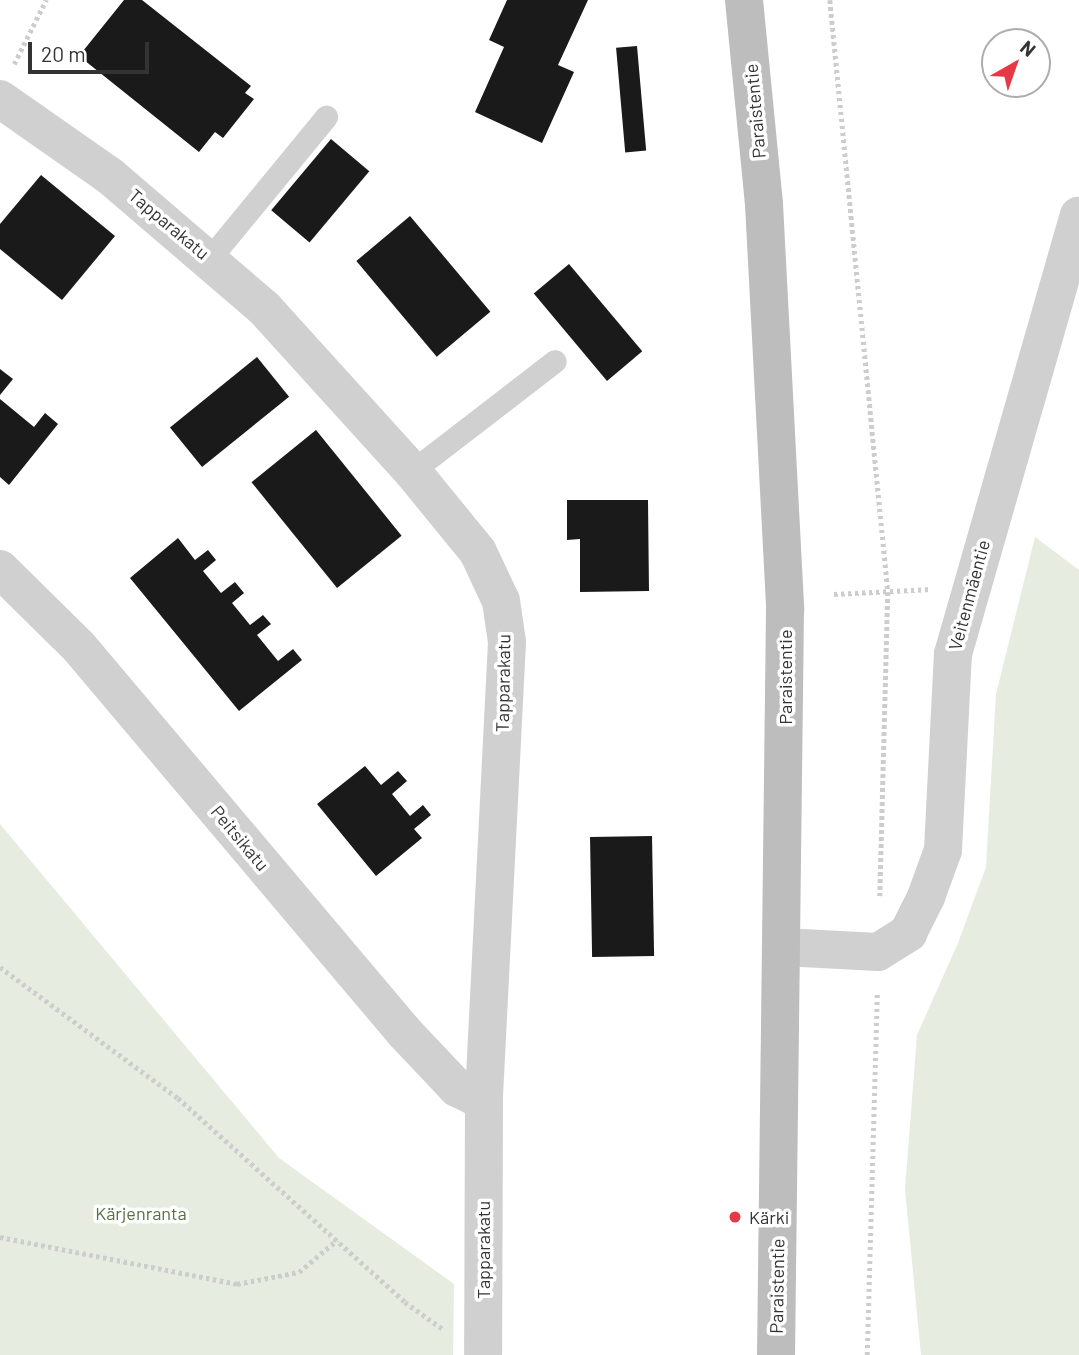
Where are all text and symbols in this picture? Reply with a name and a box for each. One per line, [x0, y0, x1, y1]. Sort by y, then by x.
scale bar [32, 28, 152, 72]
north arrow [981, 28, 1051, 98]
text: N [1016, 35, 1041, 61]
text: 20 m [41, 41, 86, 66]
street label: Paraistentie [740, 63, 770, 159]
street label: Tapparakatu [124, 184, 214, 264]
street label: Veitenmäentie [944, 537, 994, 653]
street label: Paraistentie [774, 629, 796, 725]
street label: Tapparakatu [491, 634, 515, 732]
street label: Peitsikatu [206, 801, 274, 875]
street label: Tapparakatu [472, 1201, 494, 1299]
park label: Kärjenranta [95, 1202, 187, 1224]
place label: Kärki [749, 1206, 789, 1228]
marker: Kärki [727, 1209, 743, 1225]
street label: Paraistentie [765, 1238, 789, 1334]

